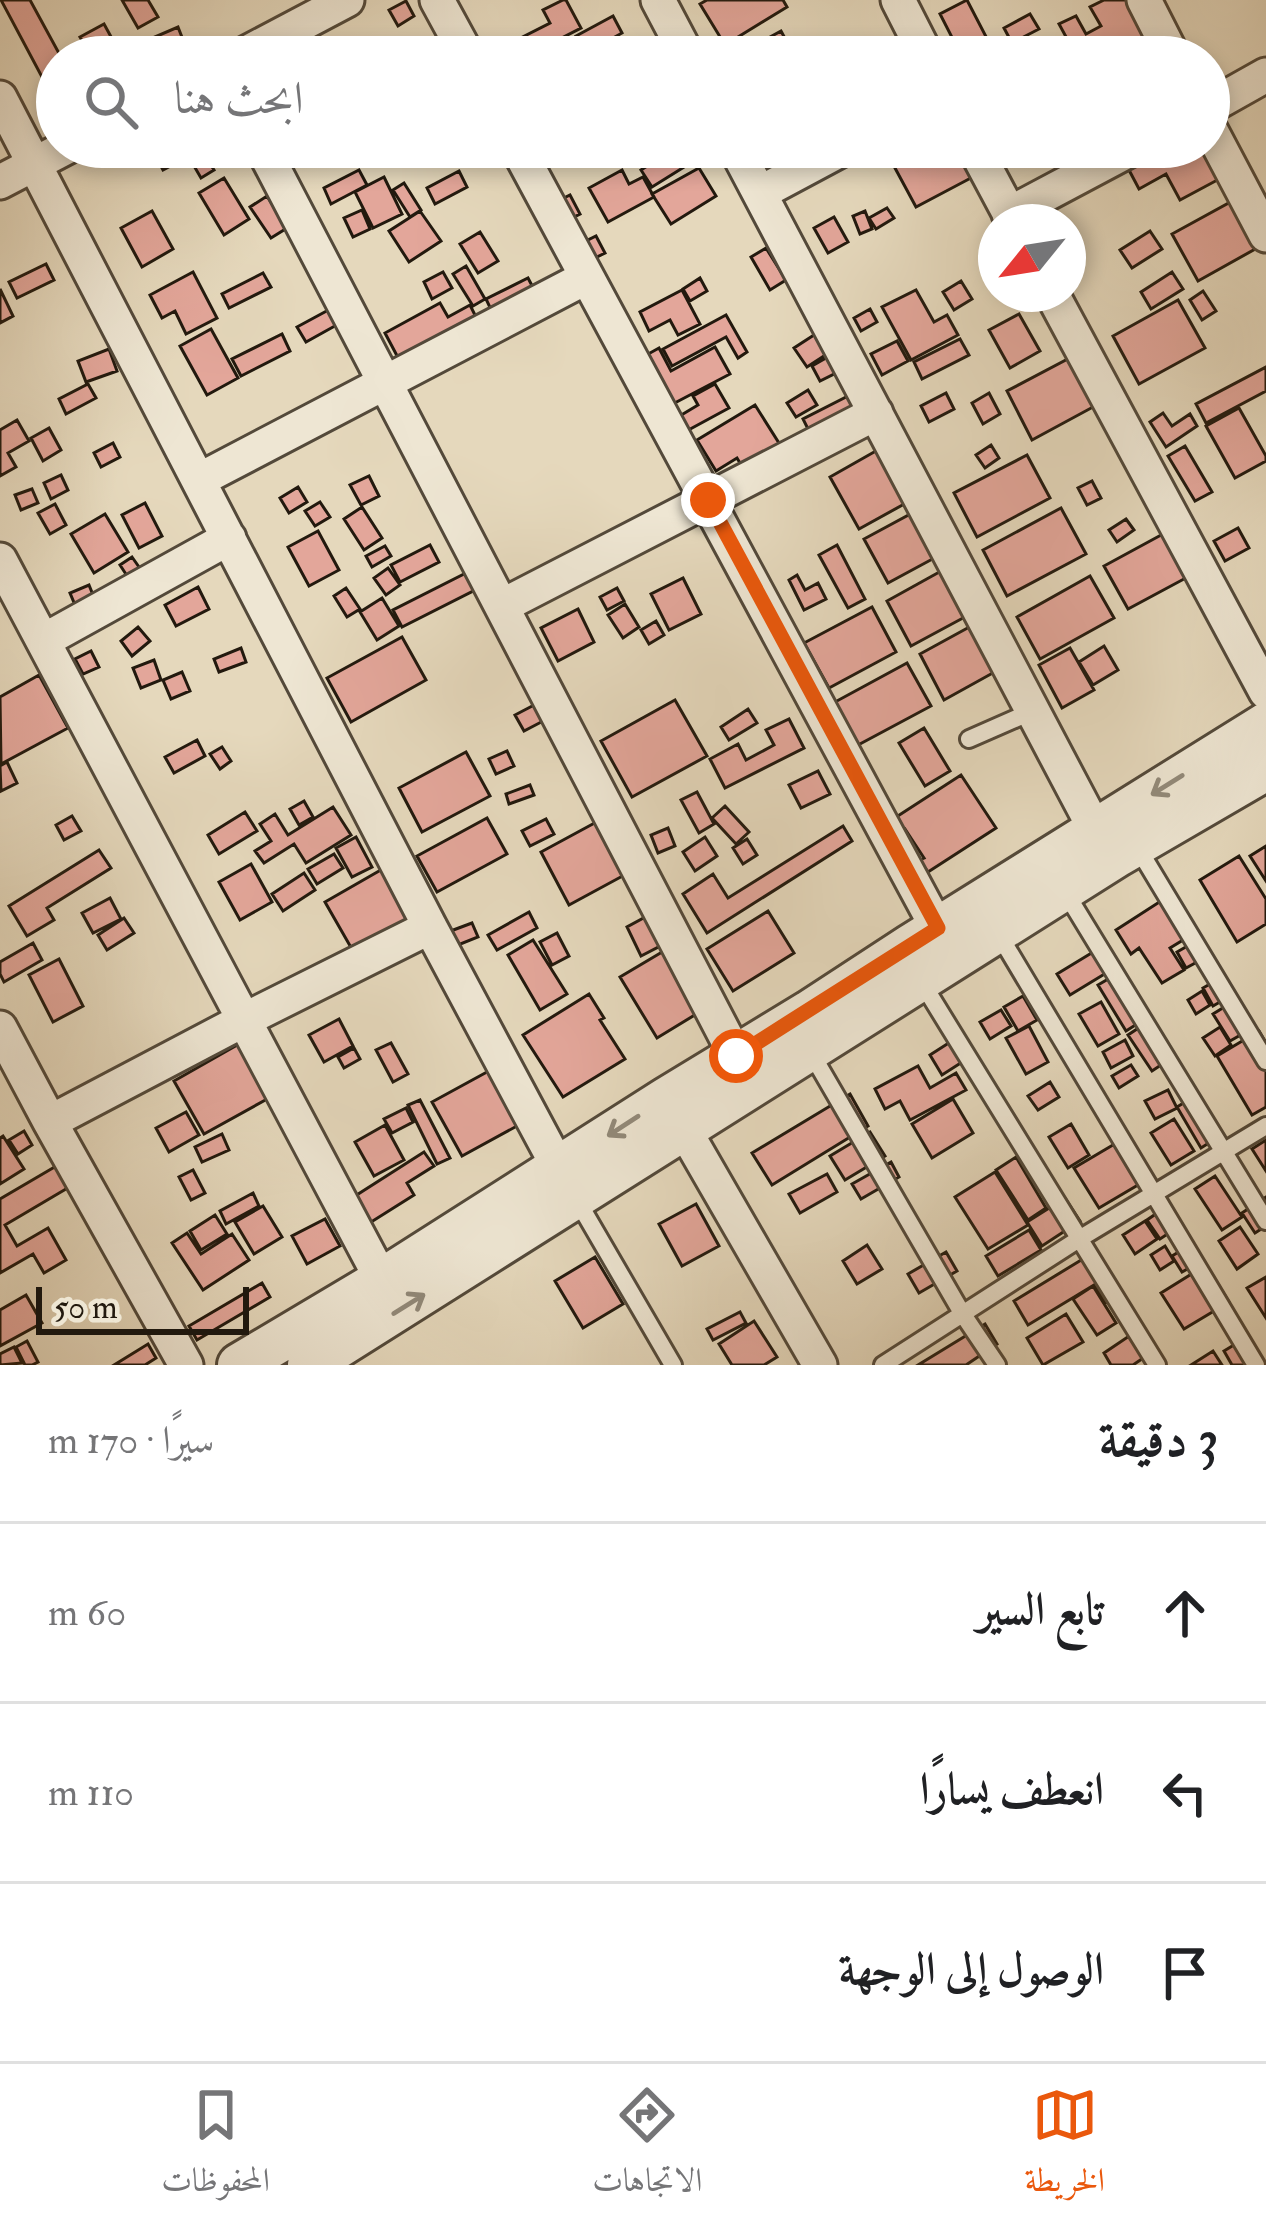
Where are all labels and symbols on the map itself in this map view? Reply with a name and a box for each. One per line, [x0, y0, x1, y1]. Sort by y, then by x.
north arrow [978, 204, 1086, 312]
route end [681, 473, 735, 527]
one-way arrow [1150, 773, 1184, 797]
route start [709, 1029, 763, 1083]
one-way arrow [606, 1114, 640, 1139]
scale bar [36, 1281, 249, 1334]
one-way arrow [392, 1292, 426, 1316]

